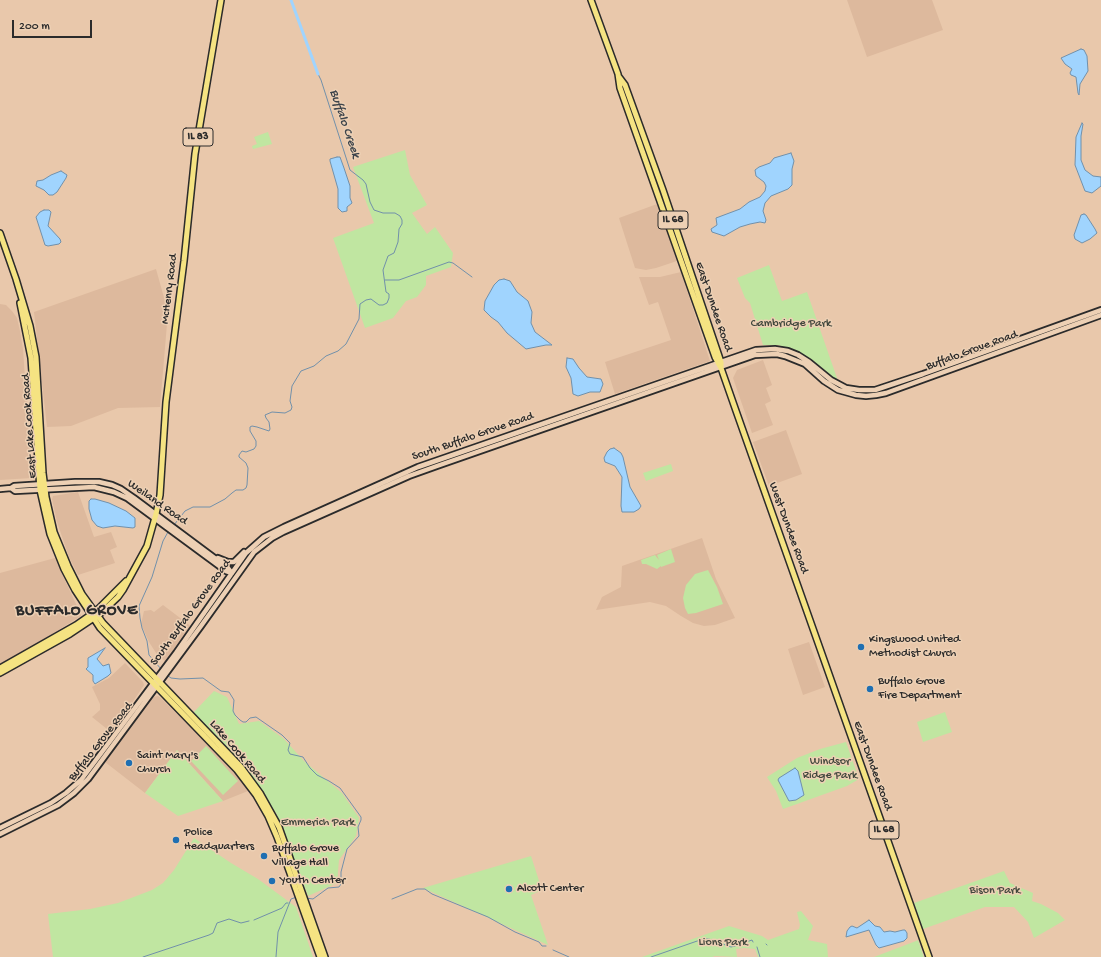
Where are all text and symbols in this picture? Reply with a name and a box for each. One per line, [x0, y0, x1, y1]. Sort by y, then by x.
scale bar [14, 12, 94, 38]
text: 200 m [19, 20, 50, 34]
water label: Buffalo Creek [325, 88, 363, 160]
road number: IL 83 [183, 128, 213, 146]
road number: IL 68 [658, 211, 688, 229]
street label: McHenry Road [159, 253, 181, 325]
street label: East Dundee Road [691, 260, 735, 354]
park label: Cambridge Park [751, 317, 831, 331]
street label: Buffalo Grove Road [924, 328, 1020, 374]
street label: East Lake Cook Road [19, 373, 41, 479]
street label: South Buffalo Grove Road [410, 409, 536, 465]
street label: Weiland Road [124, 477, 190, 529]
street label: West Dundee Road [765, 480, 811, 576]
street label: South Buffalo Grove Road [148, 557, 234, 669]
district label: BUFFALO GROVE [16, 602, 138, 622]
place label: Kingswood United Methodist Church [869, 633, 960, 661]
marker: Kingswood United Methodist Church [856, 642, 866, 652]
place label: Buffalo Grove Fire Department [878, 675, 961, 703]
marker: Buffalo Grove Fire Department [865, 684, 875, 694]
street label: Buffalo Grove Road [66, 700, 136, 784]
street label: Lake Cook Road [206, 718, 268, 786]
street label: East Dundee Road [849, 719, 895, 813]
place label: Saint Mary's Church [137, 749, 198, 777]
park label: Windsor Ridge Park [803, 755, 857, 783]
marker: Saint Mary's Church [124, 758, 134, 768]
park label: Emmerich Park [281, 816, 355, 830]
road number: IL 68 [869, 821, 899, 839]
place label: Police Headquarters [184, 826, 254, 854]
marker: Police Headquarters [171, 835, 181, 845]
place label: Buffalo Grove Village Hall [272, 842, 339, 870]
marker: Buffalo Grove Village Hall [259, 851, 269, 861]
place label: Youth Center [280, 874, 345, 888]
marker: Youth Center [267, 876, 277, 886]
place label: Alcott Center [517, 882, 583, 896]
marker: Alcott Center [504, 884, 514, 894]
park label: Bison Park [970, 884, 1020, 898]
park label: Lions Park [698, 936, 748, 950]

